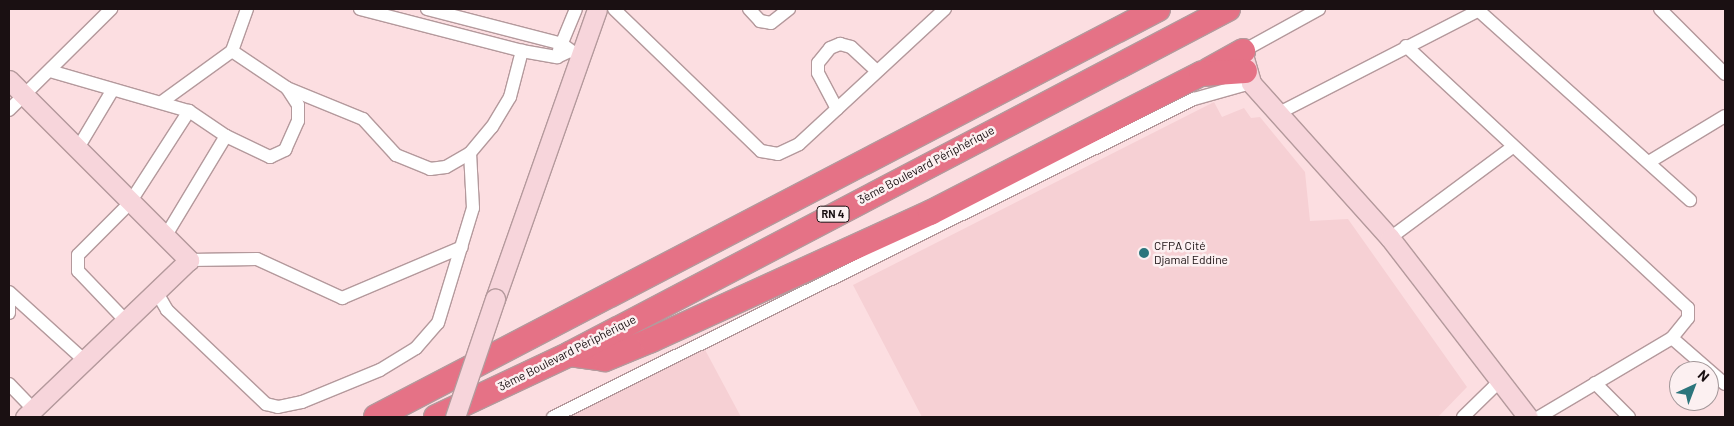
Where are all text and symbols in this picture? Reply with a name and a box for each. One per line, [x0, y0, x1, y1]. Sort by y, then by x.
street label: 3ème Boulevard Périphérique [855, 123, 997, 207]
road number: RN 4 [816, 205, 850, 222]
place label: CFPA Cité Djamal Eddine [1154, 239, 1228, 267]
marker: CFPA Cité Djamal Eddine [1138, 247, 1150, 259]
street label: 3ème Boulevard Périphérique [496, 312, 638, 394]
north arrow [1669, 361, 1719, 411]
text: N [1695, 366, 1713, 385]

